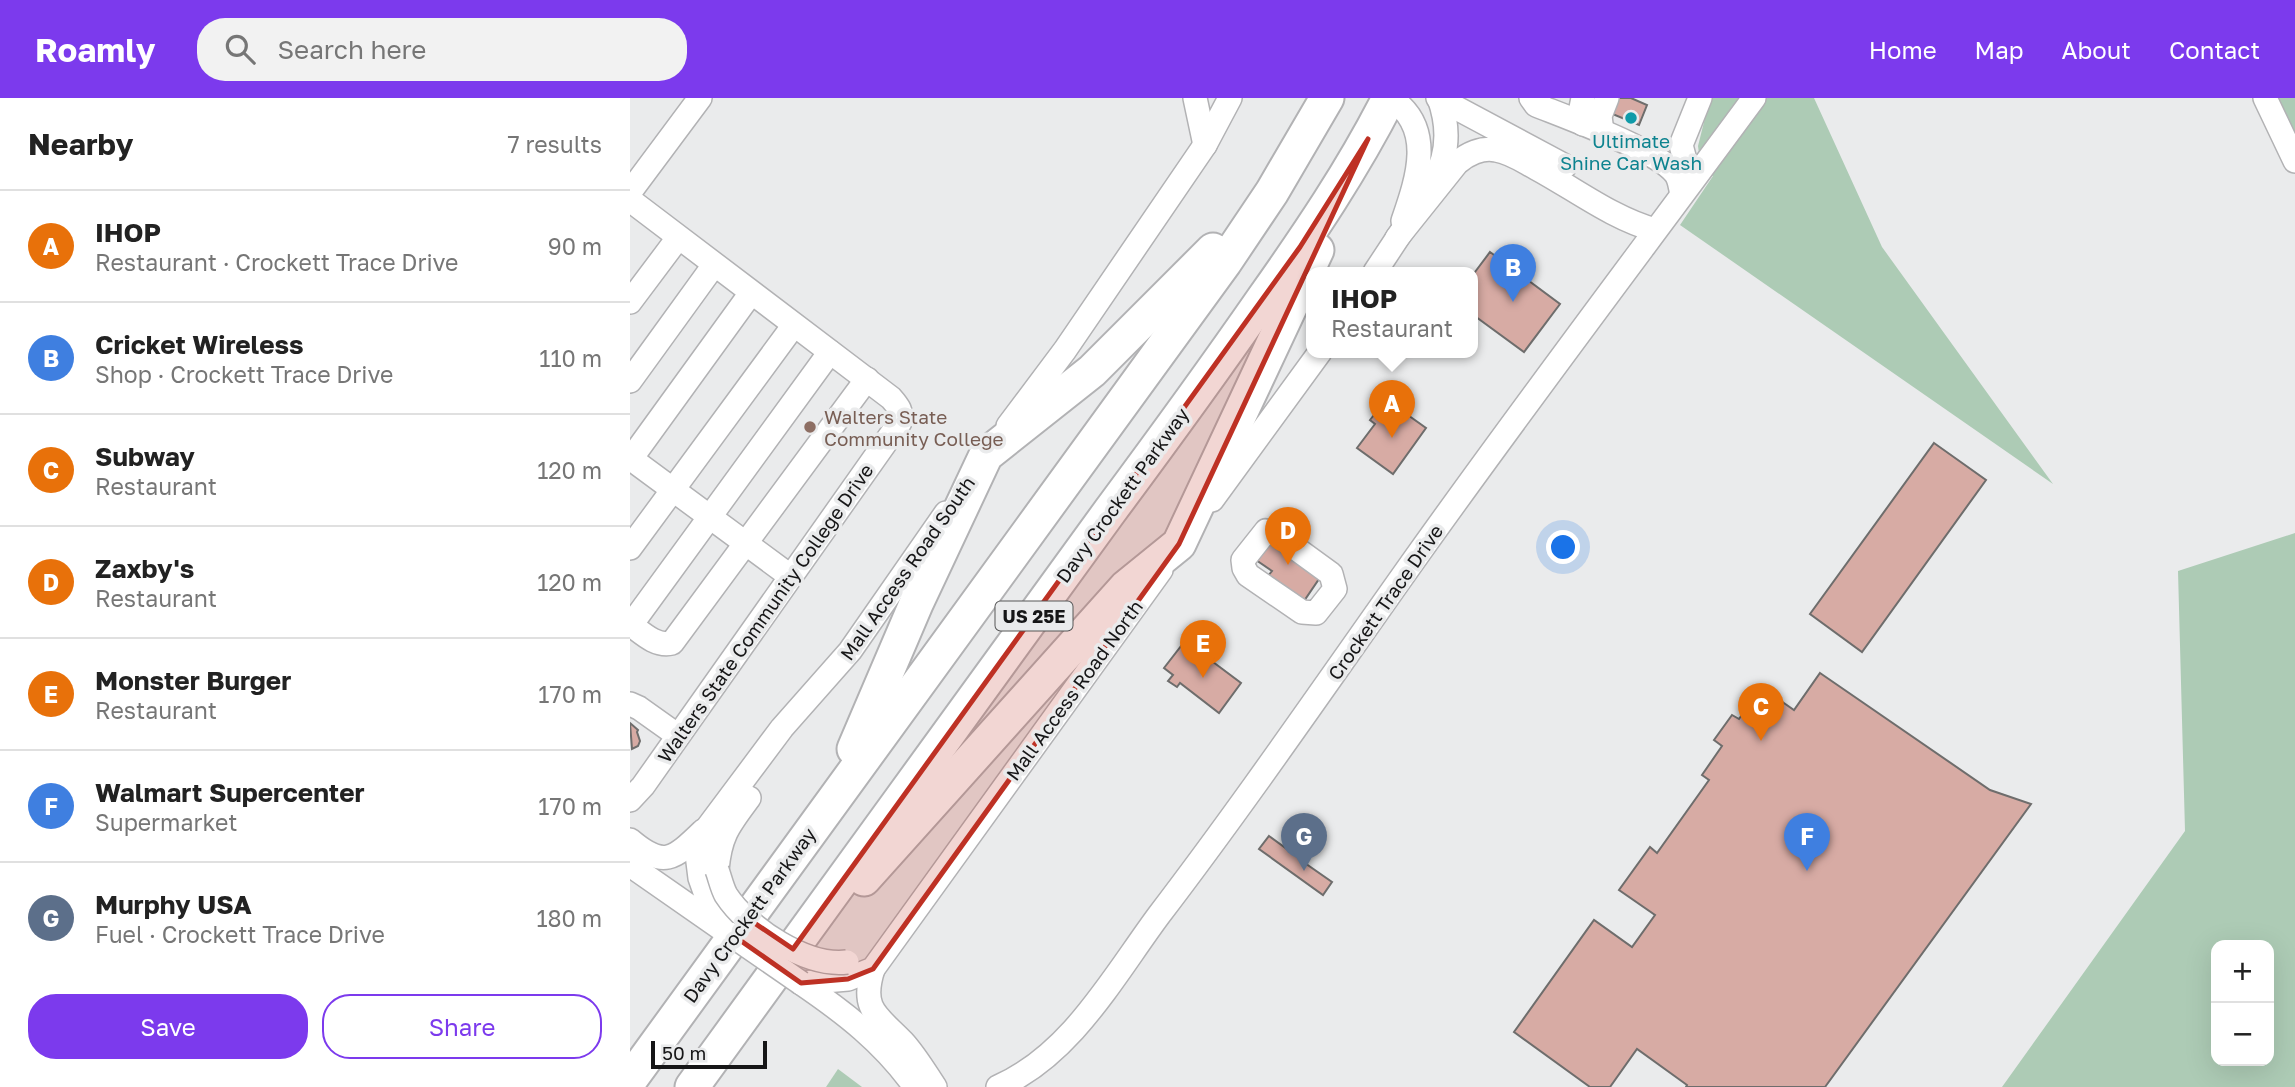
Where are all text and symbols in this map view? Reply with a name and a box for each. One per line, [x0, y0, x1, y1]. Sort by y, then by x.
search box [197, 18, 687, 81]
text: Roamly [35, 30, 155, 69]
icon: search [221, 30, 259, 68]
text: Search here [277, 34, 426, 65]
text: Home [1869, 35, 1937, 64]
text: Map [1975, 35, 2024, 64]
text: About [2062, 35, 2131, 64]
text: Contact [2169, 35, 2260, 64]
marker: Ultimate Shine Car Wash [1623, 110, 1639, 126]
text: Nearby [28, 126, 133, 162]
place label: Ultimate Shine Car Wash [1560, 129, 1702, 174]
text: 7 results [508, 130, 602, 158]
text: IHOP [95, 217, 161, 248]
text: A [43, 232, 59, 260]
text: 90 m [548, 232, 602, 260]
pin: B [1490, 244, 1536, 302]
text: Restaurant · Crockett Trace Drive [95, 248, 458, 276]
popup [1306, 267, 1478, 358]
text: IHOP [1331, 283, 1397, 314]
text: Restaurant [1331, 314, 1453, 342]
text: Cricket Wireless [95, 329, 304, 360]
text: B [43, 344, 59, 372]
text: 110 m [539, 344, 602, 372]
text: Shop · Crockett Trace Drive [95, 360, 393, 388]
pin: A [1369, 380, 1415, 438]
street label: Davy Crockett Parkway [1051, 403, 1193, 587]
place label: Walters State Community College [824, 405, 1004, 450]
marker: Walters State Community College [802, 419, 818, 435]
text: Subway [95, 441, 195, 472]
text: C [43, 456, 59, 484]
text: 120 m [537, 456, 602, 484]
street label: Walters State Community College Drive [652, 459, 878, 767]
text: Restaurant [95, 472, 217, 500]
street label: Mall Access Road South [835, 472, 979, 664]
pin: D [1265, 507, 1311, 565]
street label: Crockett Trace Drive [1323, 520, 1447, 684]
your location [1546, 530, 1580, 564]
text: Zaxby's [95, 553, 194, 584]
text: D [43, 568, 59, 596]
text: 120 m [537, 568, 602, 596]
text: Restaurant [95, 584, 217, 612]
street label: Mall Access Road North [1001, 595, 1147, 785]
road number: US 25E [996, 602, 1072, 630]
pin: E [1180, 620, 1226, 678]
text: Monster Burger [95, 665, 291, 696]
text: E [44, 680, 58, 708]
text: 170 m [538, 680, 602, 708]
pin: C [1738, 683, 1784, 741]
text: Restaurant [95, 696, 217, 724]
text: Walmart Supercenter [95, 777, 365, 808]
text: F [44, 792, 58, 820]
text: 170 m [538, 792, 602, 820]
text: Supermarket [95, 808, 238, 836]
pin: G [1281, 813, 1327, 871]
pin: F [1784, 813, 1830, 871]
street label: Davy Crockett Parkway [678, 823, 820, 1007]
text: Murphy USA [95, 889, 252, 920]
text: G [43, 904, 59, 932]
text: 180 m [536, 904, 602, 932]
text: Fuel · Crockett Trace Drive [95, 920, 385, 948]
map controls [2211, 940, 2274, 1066]
button: + [2211, 940, 2274, 1003]
button: Save [28, 994, 308, 1059]
button: Share [322, 994, 602, 1059]
button: − [2211, 1003, 2274, 1066]
scale bar [651, 1038, 766, 1070]
text: 50 m [662, 1041, 706, 1064]

